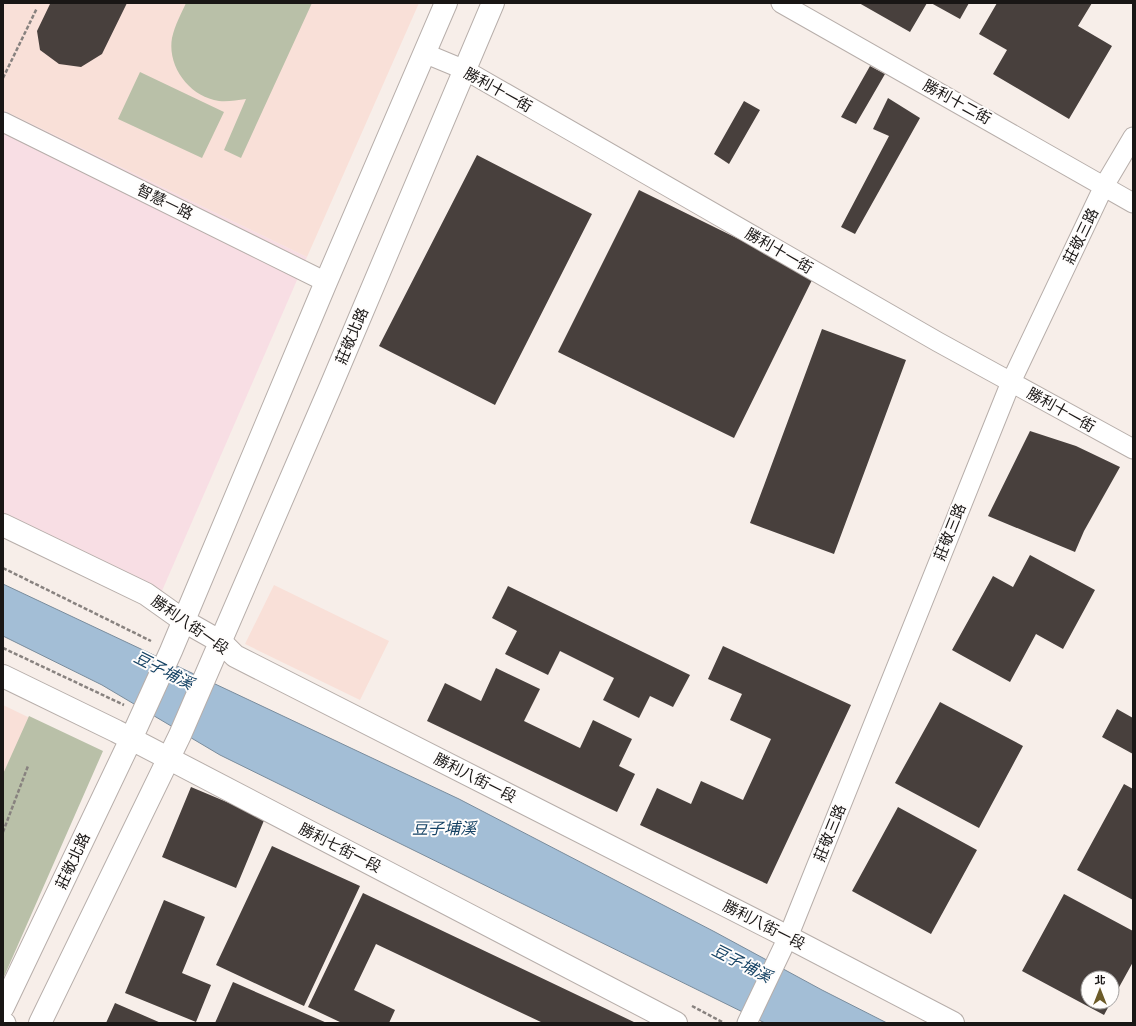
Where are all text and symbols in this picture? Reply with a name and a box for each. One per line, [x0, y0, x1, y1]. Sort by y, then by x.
street label: 勝利十一街 [461, 64, 535, 116]
street label: 勝利十二街 [920, 76, 994, 128]
street label: 智慧一路 [134, 181, 196, 223]
street label: 莊敬三路 [1060, 205, 1102, 267]
street label: 勝利十一街 [742, 224, 816, 278]
street label: 莊敬北路 [332, 305, 372, 367]
street label: 勝利十一街 [1024, 384, 1098, 436]
street label: 莊敬三路 [930, 501, 970, 563]
street label: 勝利八街一段 [148, 592, 232, 658]
water label: 豆子埔溪 [130, 647, 198, 695]
street label: 勝利八街一段 [431, 750, 519, 806]
street label: 莊敬三路 [810, 802, 850, 864]
water label: 豆子埔溪 [412, 819, 478, 839]
street label: 勝利七街一段 [296, 820, 384, 876]
street label: 莊敬北路 [52, 830, 94, 892]
street label: 勝利八街一段 [720, 897, 808, 953]
water label: 豆子埔溪 [708, 940, 776, 988]
north arrow [1080, 970, 1120, 1010]
text: 北 [1095, 974, 1106, 987]

